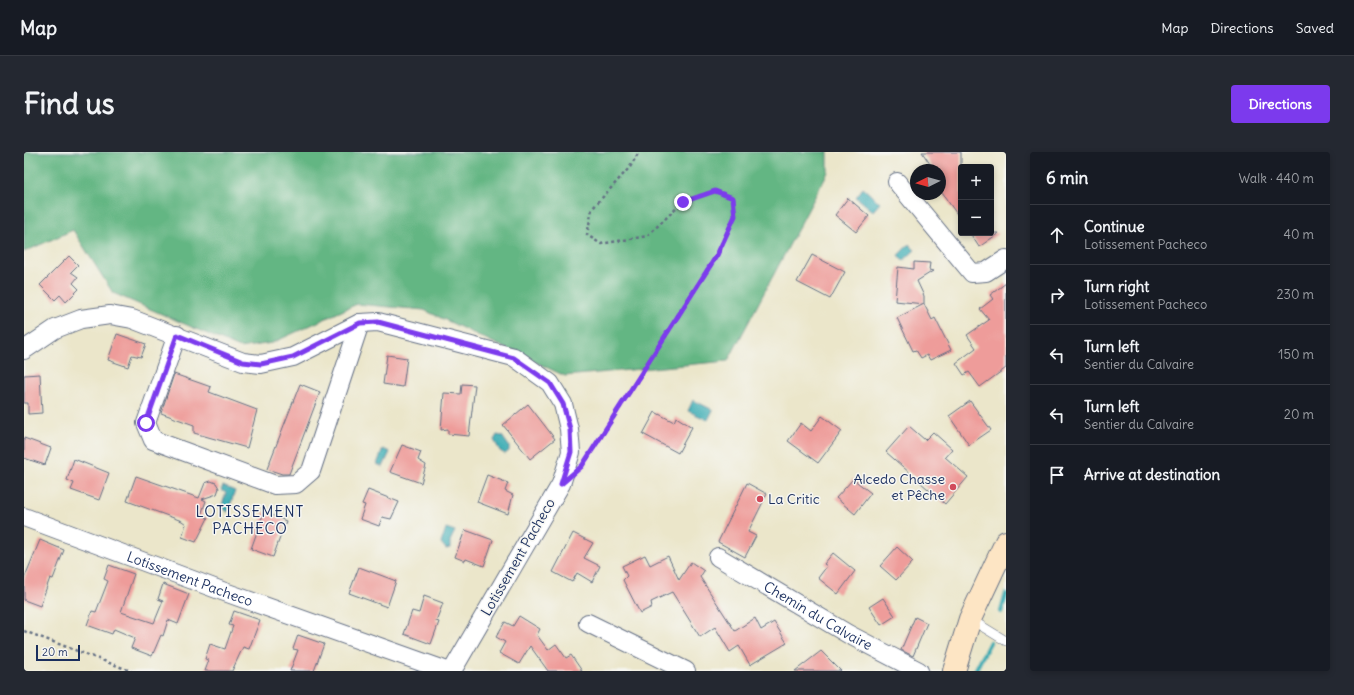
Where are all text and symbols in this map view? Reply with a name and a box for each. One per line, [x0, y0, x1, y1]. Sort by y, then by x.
text: Map [20, 16, 57, 40]
text: Map [1161, 19, 1188, 37]
text: Directions [1210, 19, 1274, 37]
text: Saved [1296, 19, 1334, 37]
button: Directions [1231, 85, 1330, 123]
text: Find us [24, 86, 115, 122]
north arrow [910, 164, 946, 200]
map controls [958, 164, 994, 236]
button: + [958, 164, 994, 200]
text: 6 min [1046, 167, 1088, 189]
text: Walk · 440 m [1238, 170, 1314, 187]
route end [674, 193, 692, 211]
button: − [958, 200, 994, 236]
text: Continue [1084, 217, 1145, 236]
icon: ahead [1046, 224, 1068, 246]
text: 40 m [1283, 226, 1314, 243]
text: Lotissement Pacheco [1084, 236, 1207, 253]
text: Turn right [1084, 277, 1149, 296]
icon: right [1046, 284, 1068, 306]
text: 230 m [1276, 286, 1314, 303]
text: Lotissement Pacheco [1084, 296, 1207, 313]
text: Turn left [1084, 337, 1139, 356]
icon: left [1046, 344, 1068, 366]
text: 150 m [1278, 346, 1314, 363]
text: Sentier du Calvaire [1084, 356, 1194, 373]
text: Turn left [1084, 397, 1139, 416]
icon: left [1046, 404, 1068, 426]
text: 20 m [1284, 406, 1314, 423]
route start [137, 414, 155, 432]
text: Sentier du Calvaire [1084, 416, 1194, 433]
icon: arrive [1046, 464, 1068, 486]
text: Arrive at destination [1084, 465, 1220, 484]
place label: Alcedo Chasse et Pêche [853, 470, 945, 504]
marker: Alcedo Chasse et Pêche [948, 482, 958, 492]
place label: La Critic [768, 490, 820, 508]
marker: La Critic [755, 494, 765, 504]
street label: Lotissement Pacheco [477, 495, 559, 619]
district label: LOTISSEMENT PACHECO [196, 502, 304, 538]
street label: Lotissement Pacheco [124, 547, 255, 610]
street label: Chemin du Calvaire [761, 577, 875, 654]
scale bar [36, 643, 80, 662]
text: 20 m [42, 645, 68, 659]

